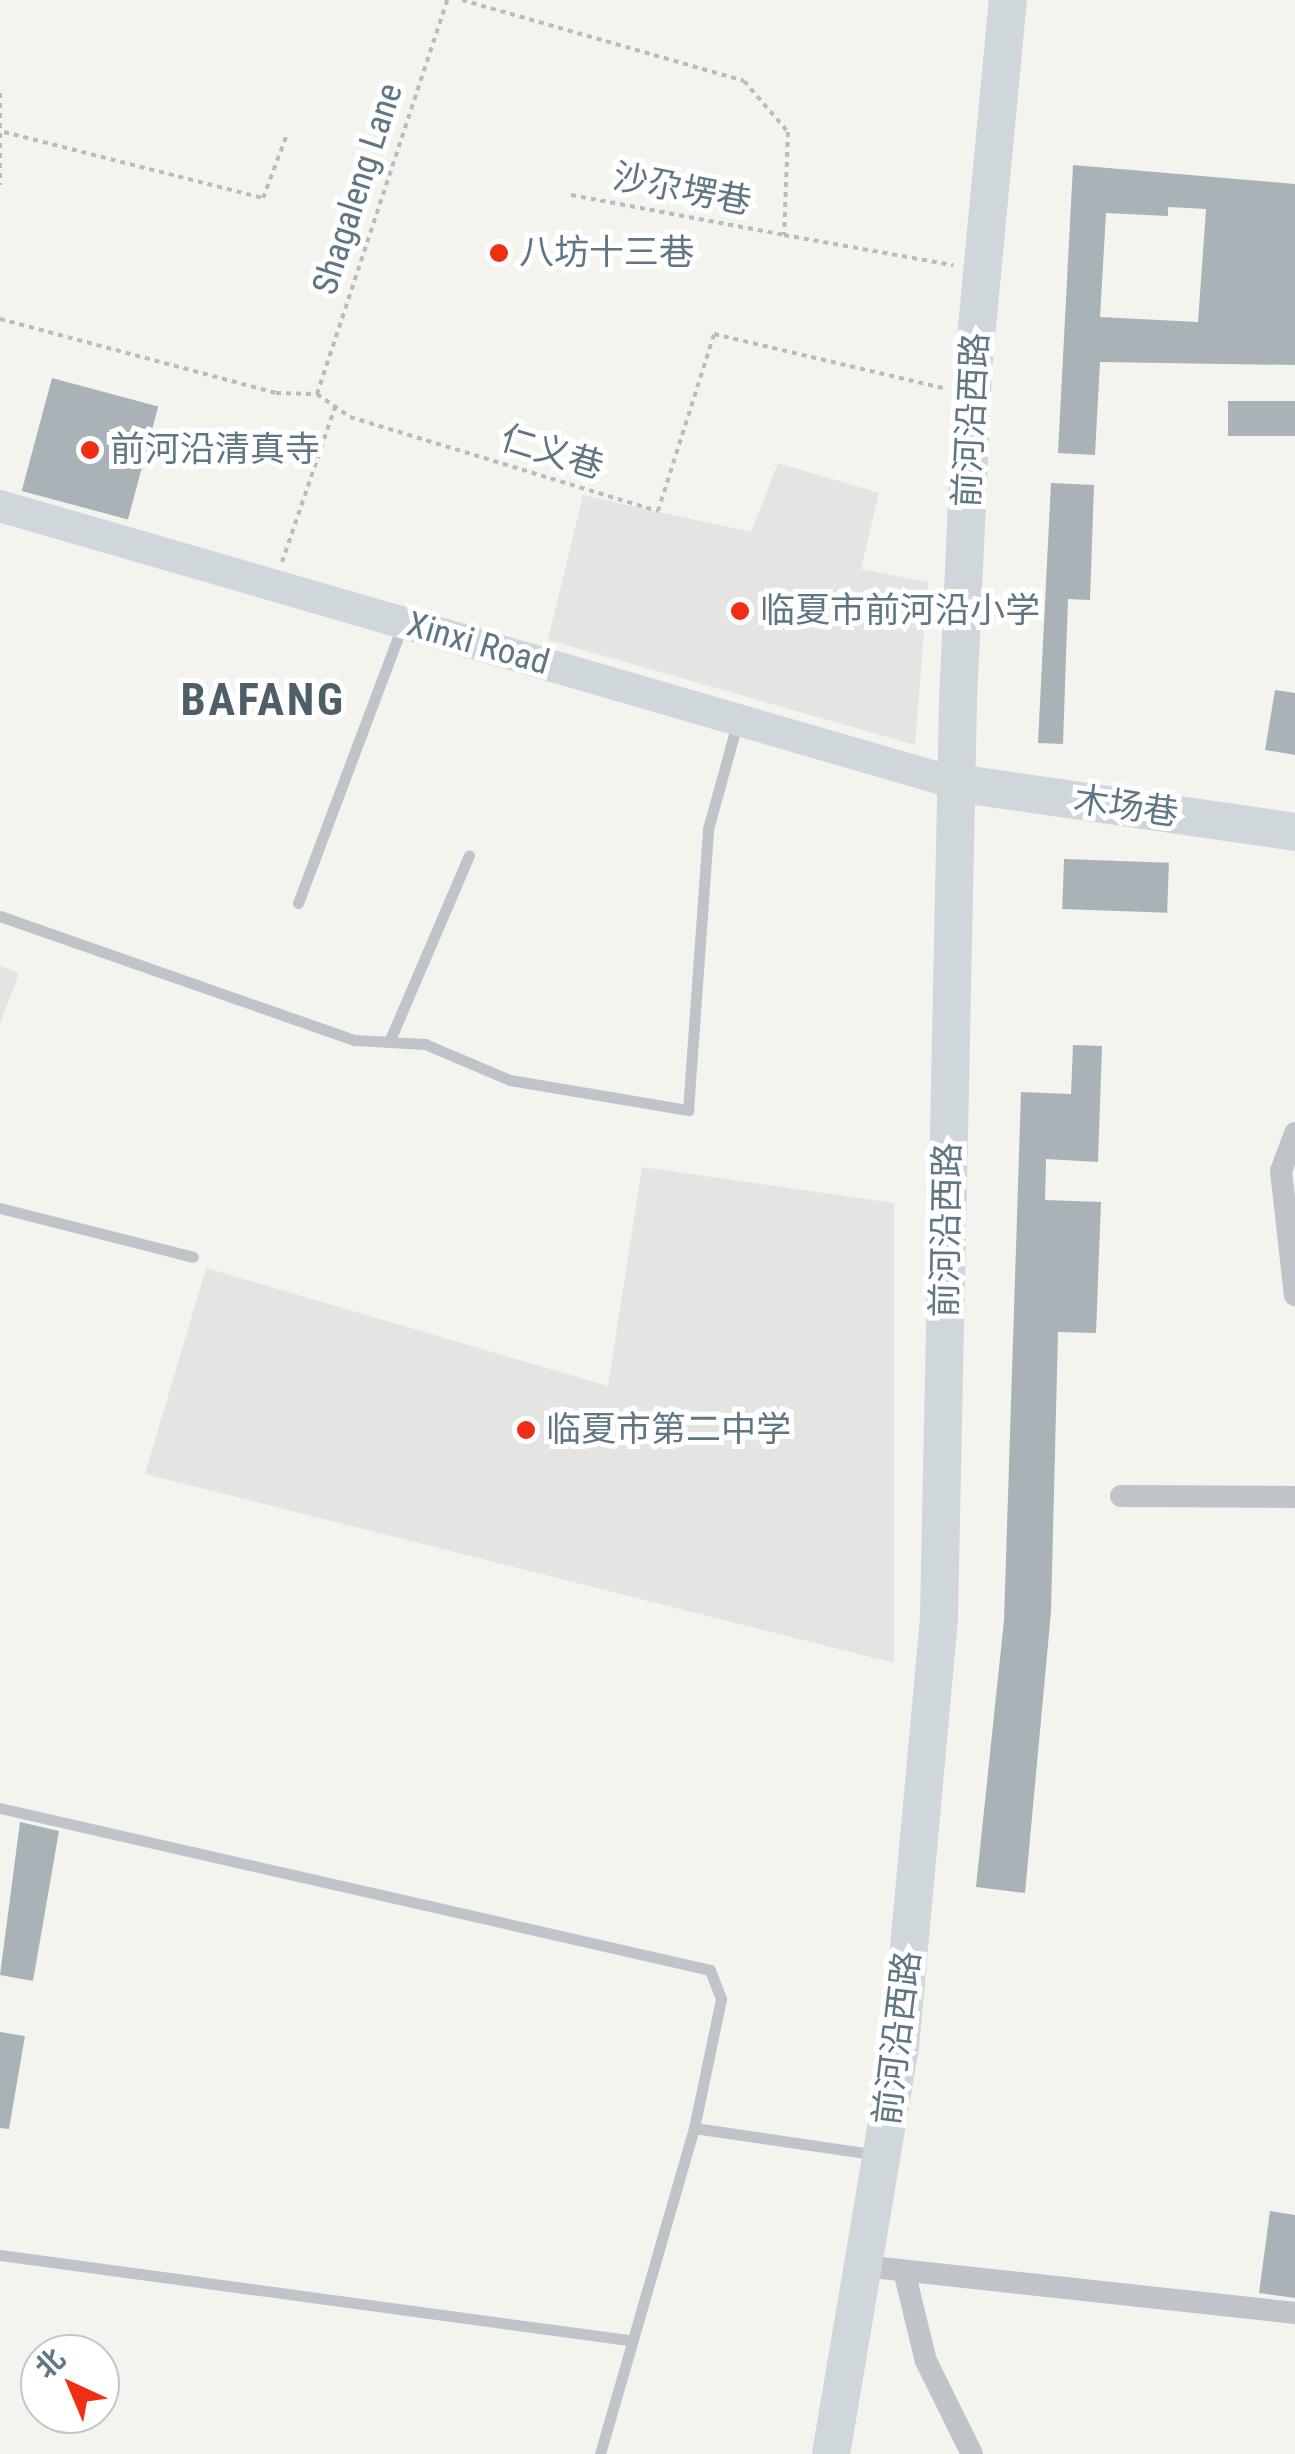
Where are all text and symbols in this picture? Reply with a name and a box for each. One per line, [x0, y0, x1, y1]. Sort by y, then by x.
street label: Shagaleng Lane [304, 78, 412, 300]
street label: 沙尕塄巷 [609, 156, 755, 224]
place label: 八坊十三巷 [519, 232, 694, 274]
marker: 八坊十三巷 [488, 242, 510, 264]
street label: 前河沿西路 [946, 332, 998, 508]
street label: 仁义巷 [496, 418, 608, 488]
place label: 前河沿清真寺 [110, 429, 320, 471]
marker: 前河沿清真寺 [79, 439, 101, 461]
place label: 临夏市前河沿小学 [760, 590, 1040, 632]
marker: 临夏市前河沿小学 [729, 600, 751, 622]
street label: Xinxi Road [402, 604, 554, 684]
district label: BAFANG [180, 673, 346, 727]
street label: 木场巷 [1071, 779, 1181, 835]
street label: 前河沿西路 [924, 1142, 970, 1318]
place label: 临夏市第二中学 [546, 1409, 791, 1451]
marker: 临夏市第二中学 [515, 1419, 537, 1441]
street label: 前河沿西路 [866, 1949, 930, 2127]
north arrow [20, 2334, 120, 2434]
text: 北 [29, 2342, 72, 2385]

